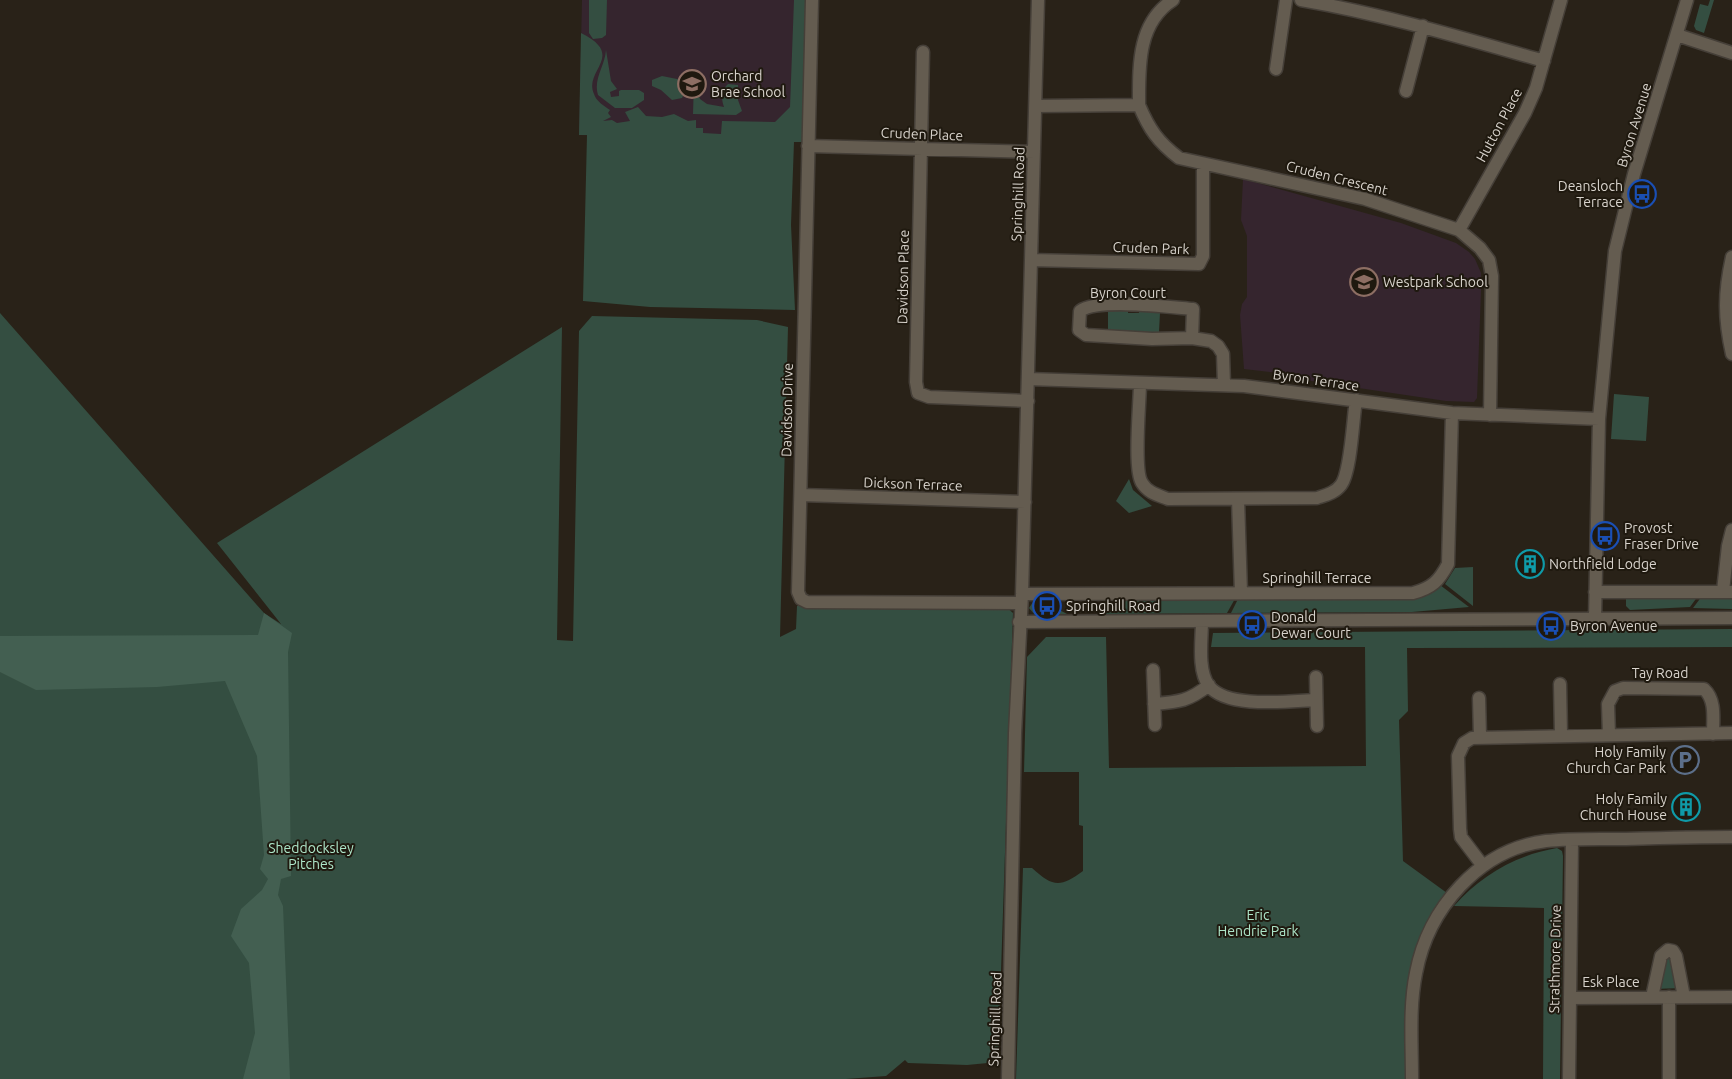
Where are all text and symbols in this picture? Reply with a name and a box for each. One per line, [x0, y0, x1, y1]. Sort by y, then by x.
place label: Orchard Brae School [711, 68, 786, 100]
school or university icon: Orchard Brae School [677, 69, 707, 99]
street label: Byron Avenue [1614, 81, 1654, 169]
street label: Hutton Place [1473, 85, 1525, 165]
street label: Cruden Place [881, 125, 963, 143]
street label: Springhill Road [1008, 146, 1028, 242]
street label: Cruden Crescent [1284, 158, 1390, 199]
place label: Deansloch Terrace [1558, 178, 1623, 210]
bus stop icon: Deansloch Terrace [1627, 179, 1657, 209]
street label: Davidson Place [894, 230, 912, 324]
street label: Cruden Park [1112, 239, 1190, 257]
school or university icon: Westpark School [1349, 267, 1379, 297]
place label: Westpark School [1383, 274, 1488, 290]
street label: Byron Court [1090, 285, 1166, 301]
street label: Davidson Drive [778, 363, 796, 457]
street label: Byron Terrace [1272, 366, 1360, 394]
street label: Dickson Terrace [863, 474, 963, 494]
place label: Provost Fraser Drive [1624, 520, 1699, 552]
bus stop icon: Provost Fraser Drive [1590, 521, 1620, 551]
building icon: Northfield Lodge [1515, 549, 1545, 579]
place label: Northfield Lodge [1549, 556, 1657, 572]
street label: Springhill Terrace [1262, 570, 1372, 586]
bus stop icon: Springhill Road [1032, 591, 1062, 621]
place label: Springhill Road [1066, 598, 1161, 614]
place label: Donald Dewar Court [1271, 609, 1351, 641]
bus stop icon: Donald Dewar Court [1237, 610, 1267, 640]
bus stop icon: Byron Avenue [1536, 611, 1566, 641]
place label: Byron Avenue [1570, 618, 1657, 634]
street label: Tay Road [1632, 665, 1688, 681]
place label: Holy Family Church Car Park [1566, 744, 1666, 776]
parking icon: Holy Family Church Car Park [1670, 745, 1700, 775]
place label: Holy Family Church House [1580, 791, 1667, 823]
building icon: Holy Family Church House [1671, 792, 1701, 822]
park label: Sheddocksley Pitches [268, 840, 354, 872]
street label: Strathmore Drive [1546, 905, 1564, 1013]
park label: Eric Hendrie Park [1217, 907, 1299, 939]
street label: Springhill Road [985, 971, 1005, 1067]
street label: Esk Place [1582, 974, 1640, 990]

